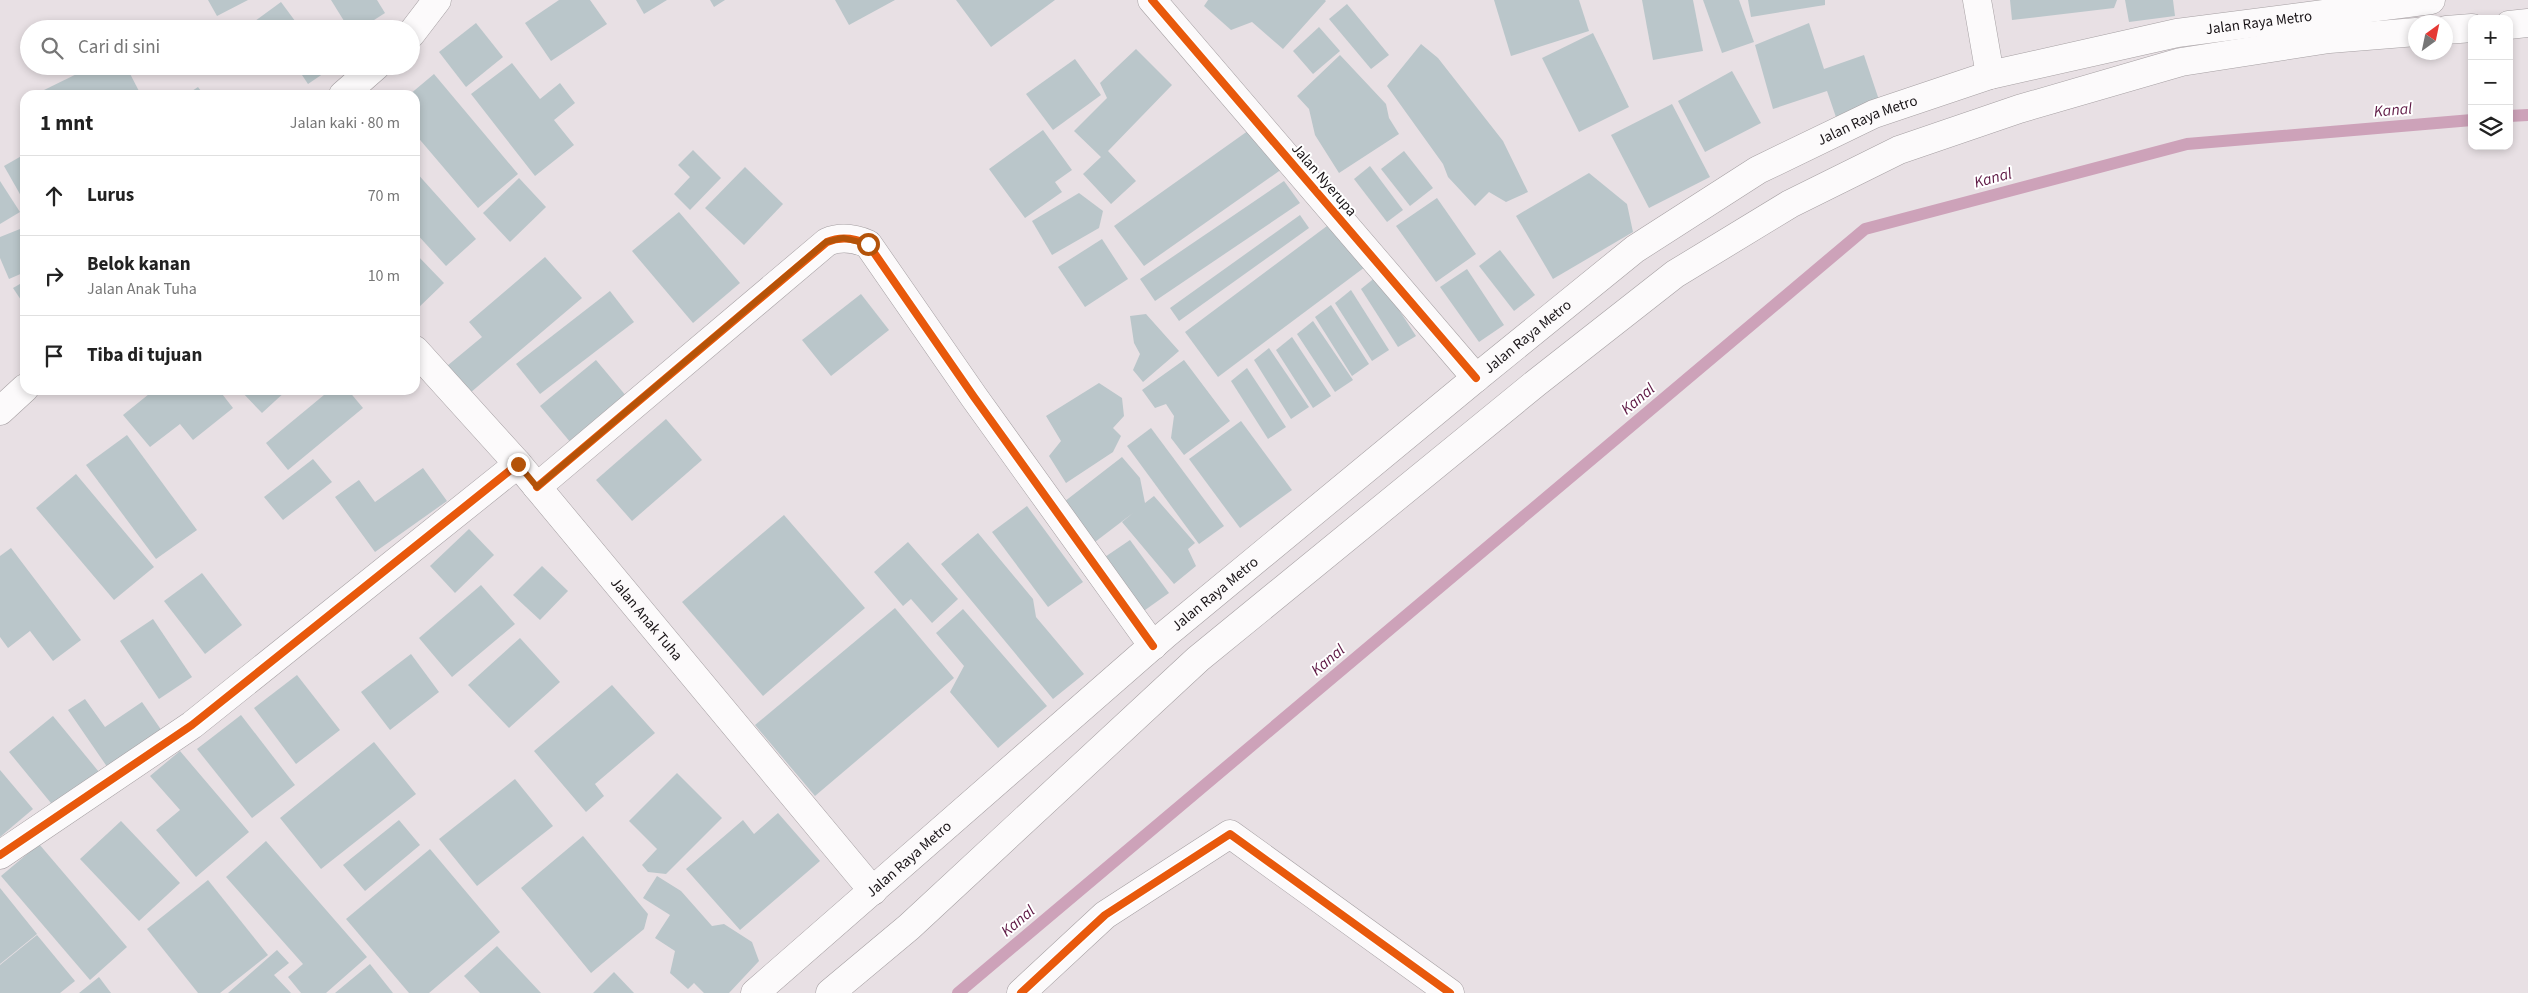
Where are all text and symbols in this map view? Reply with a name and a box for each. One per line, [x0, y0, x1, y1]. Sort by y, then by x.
street label: Jalan Raya Metro [2204, 5, 2313, 40]
north arrow [2408, 15, 2453, 60]
map controls [2468, 15, 2513, 150]
button: + [2468, 15, 2513, 60]
search box [20, 20, 420, 75]
icon: search [38, 34, 66, 62]
text: Cari di sini [78, 34, 160, 61]
button: − [2468, 60, 2513, 105]
street label: Jalan Raya Metro [1814, 90, 1920, 150]
water label: Kanal [2373, 97, 2413, 123]
button: layers [2468, 105, 2513, 150]
text: 1 mnt [40, 108, 93, 138]
text: Jalan kaki · 80 m [290, 112, 400, 134]
street label: Jalan Nyerupa [1286, 139, 1362, 221]
water label: Kanal [1972, 162, 2014, 194]
icon: ahead [40, 182, 68, 210]
text: Lurus [87, 182, 134, 209]
text: 70 m [368, 185, 400, 207]
route start [857, 233, 880, 256]
text: Belok kanan [87, 251, 191, 278]
icon: right [40, 262, 68, 290]
text: 10 m [368, 265, 400, 287]
text: Jalan Anak Tuha [87, 278, 197, 300]
street label: Jalan Raya Metro [1479, 294, 1576, 378]
icon: arrive [40, 342, 68, 370]
text: Tiba di tujuan [87, 342, 202, 369]
water label: Kanal [1616, 378, 1660, 420]
route end [507, 453, 530, 476]
street label: Jalan Raya Metro [1167, 551, 1263, 636]
street label: Jalan Anak Tuha [606, 573, 688, 665]
water label: Kanal [1306, 639, 1350, 681]
street label: Jalan Raya Metro [861, 816, 956, 902]
water label: Kanal [996, 900, 1040, 942]

